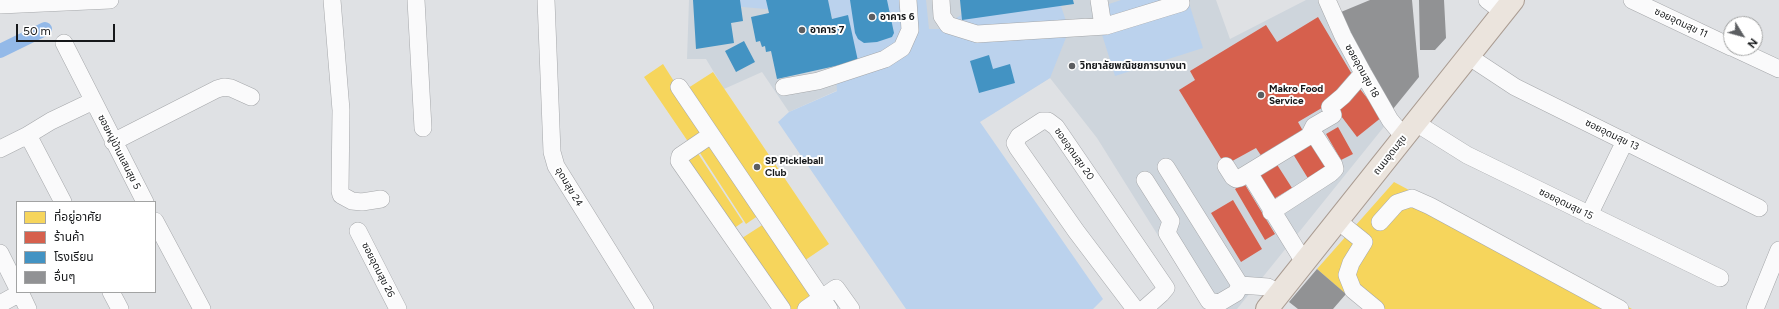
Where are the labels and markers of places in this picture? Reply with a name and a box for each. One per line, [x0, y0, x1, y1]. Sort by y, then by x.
place label: อาคาร 6 [880, 11, 914, 23]
marker: อาคาร 6 [867, 12, 877, 22]
place label: อาคาร 7 [810, 24, 844, 36]
marker: อาคาร 7 [797, 25, 807, 35]
place label: วิทยาลัยพณิชยการบางนา [1080, 60, 1186, 72]
marker: วิทยาลัยพณิชยการบางนา [1067, 61, 1077, 71]
place label: Makro Food Service [1269, 83, 1323, 106]
marker: Makro Food Service [1256, 90, 1266, 100]
place label: SP Pickleball Club [765, 155, 823, 178]
marker: SP Pickleball Club [752, 162, 762, 172]

